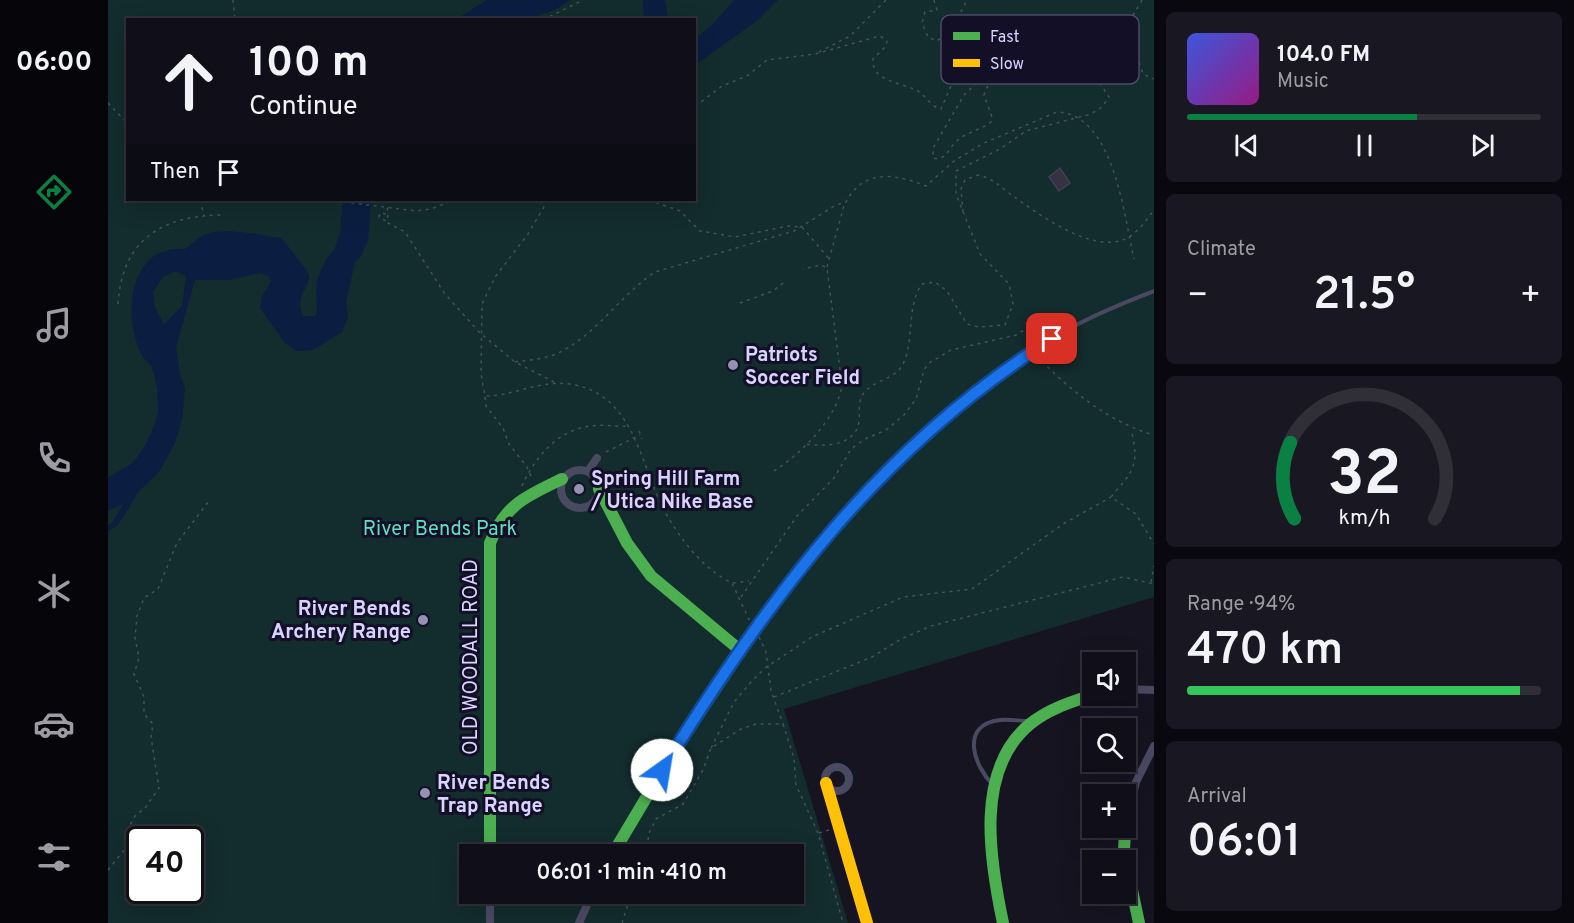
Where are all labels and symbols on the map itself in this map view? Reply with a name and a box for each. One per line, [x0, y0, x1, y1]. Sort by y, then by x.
legend [941, 15, 1139, 84]
text: Fast [990, 28, 1020, 48]
text: Slow [990, 55, 1024, 75]
pin [1026, 313, 1077, 364]
place label: Patriots Soccer Field [745, 343, 860, 392]
marker: Patriots Soccer Field [726, 358, 740, 372]
place label: Spring Hill Farm / Utica Nike Base [590, 467, 753, 516]
marker: Spring Hill Farm / Utica Nike Base [572, 482, 586, 496]
park label: River Bends Park [363, 517, 517, 543]
street label: OLD WOODALL ROAD [459, 559, 485, 755]
place label: River Bends Archery Range [271, 597, 411, 646]
marker: River Bends Archery Range [416, 613, 430, 627]
position arrow [630, 738, 694, 802]
place label: River Bends Trap Range [437, 771, 550, 820]
marker: River Bends Trap Range [418, 786, 432, 800]
speed limit sign: 40 [126, 826, 204, 904]

